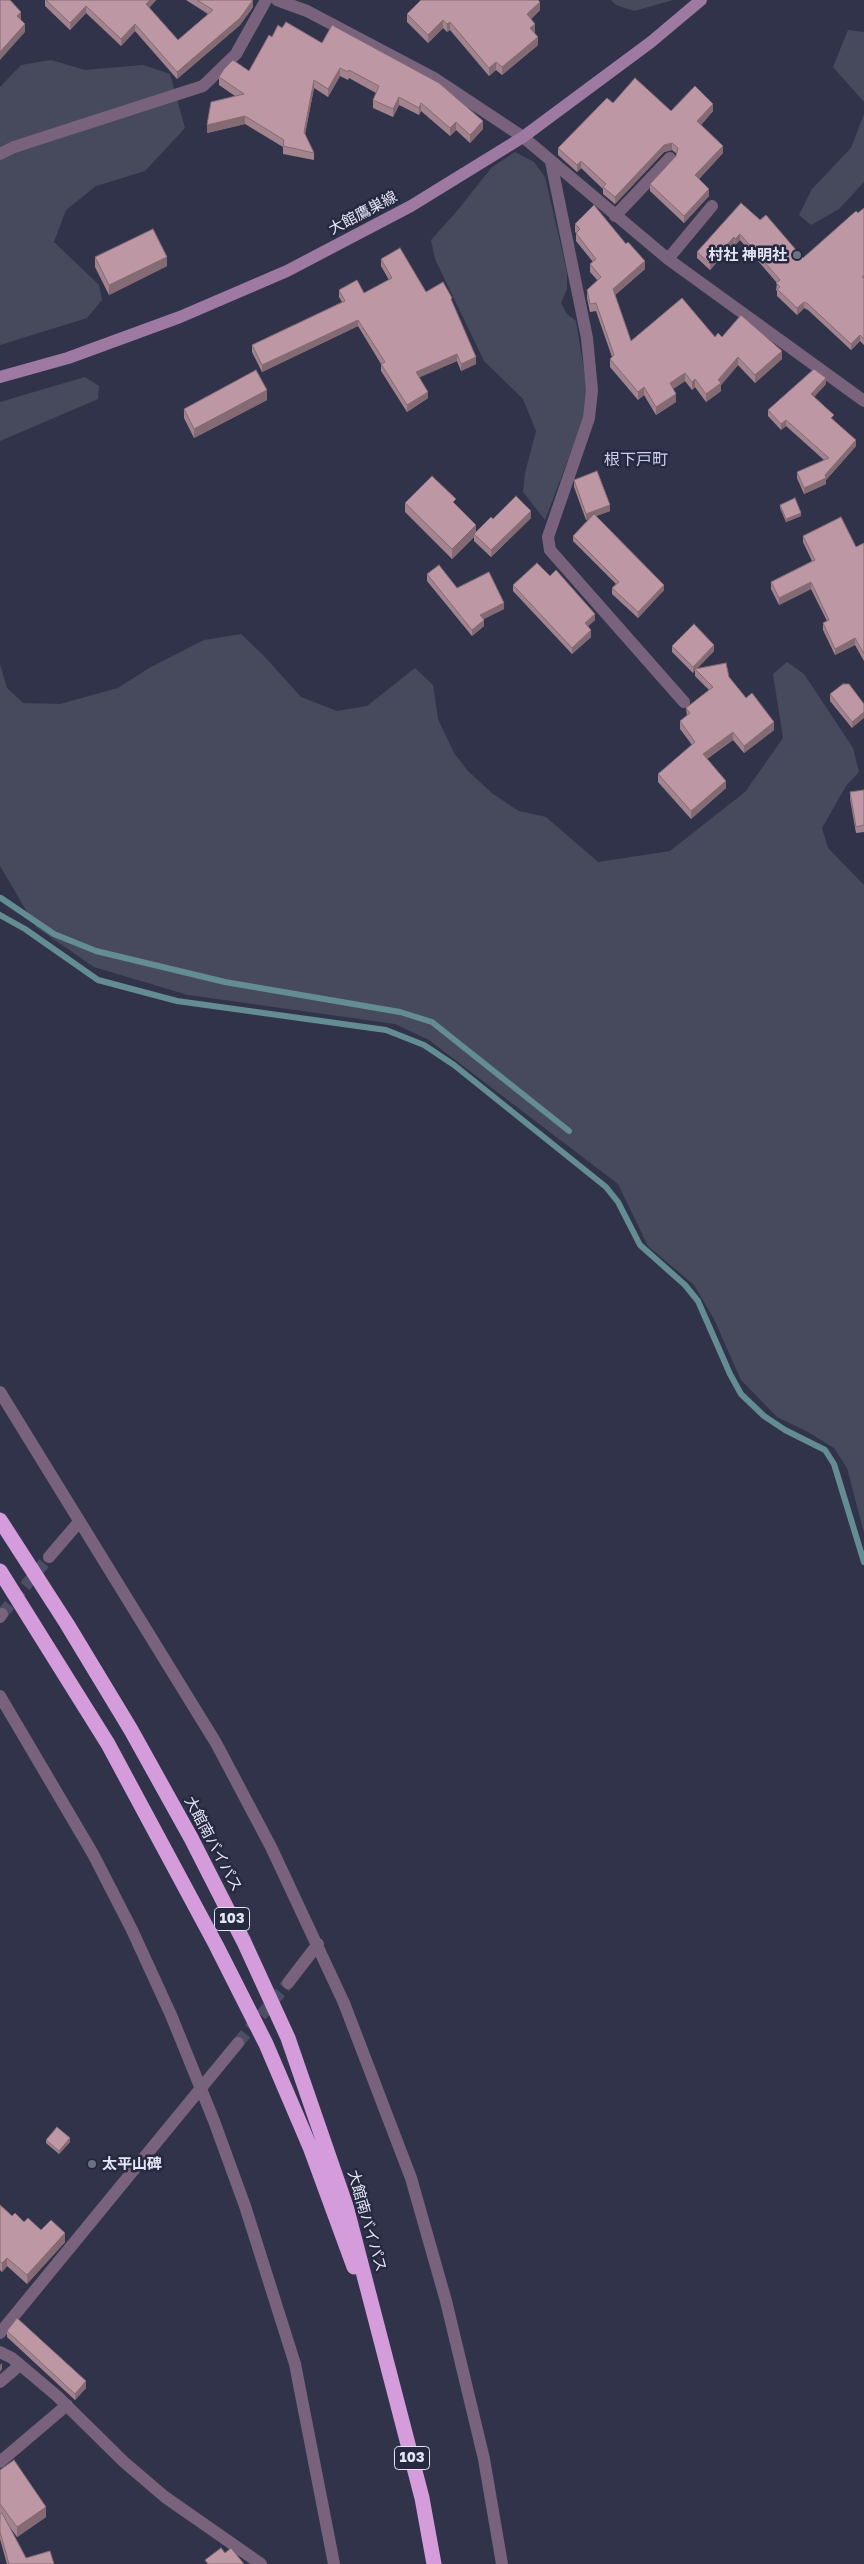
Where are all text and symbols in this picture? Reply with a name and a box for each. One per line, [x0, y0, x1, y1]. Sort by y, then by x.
street label: 大館鷹巣線 [326, 187, 400, 239]
place label: 村社 神明社 [708, 246, 787, 264]
marker: 村社 神明社 [791, 249, 803, 261]
district label: 根下戸町 [604, 450, 668, 470]
street label: 大館南バイパス [180, 1793, 246, 1895]
road number: 103 [214, 1908, 250, 1930]
place label: 太平山碑 [102, 2155, 162, 2173]
marker: 太平山碑 [86, 2158, 98, 2170]
street label: 大館南バイパス [344, 2168, 390, 2274]
road number: 103 [394, 2446, 430, 2470]

